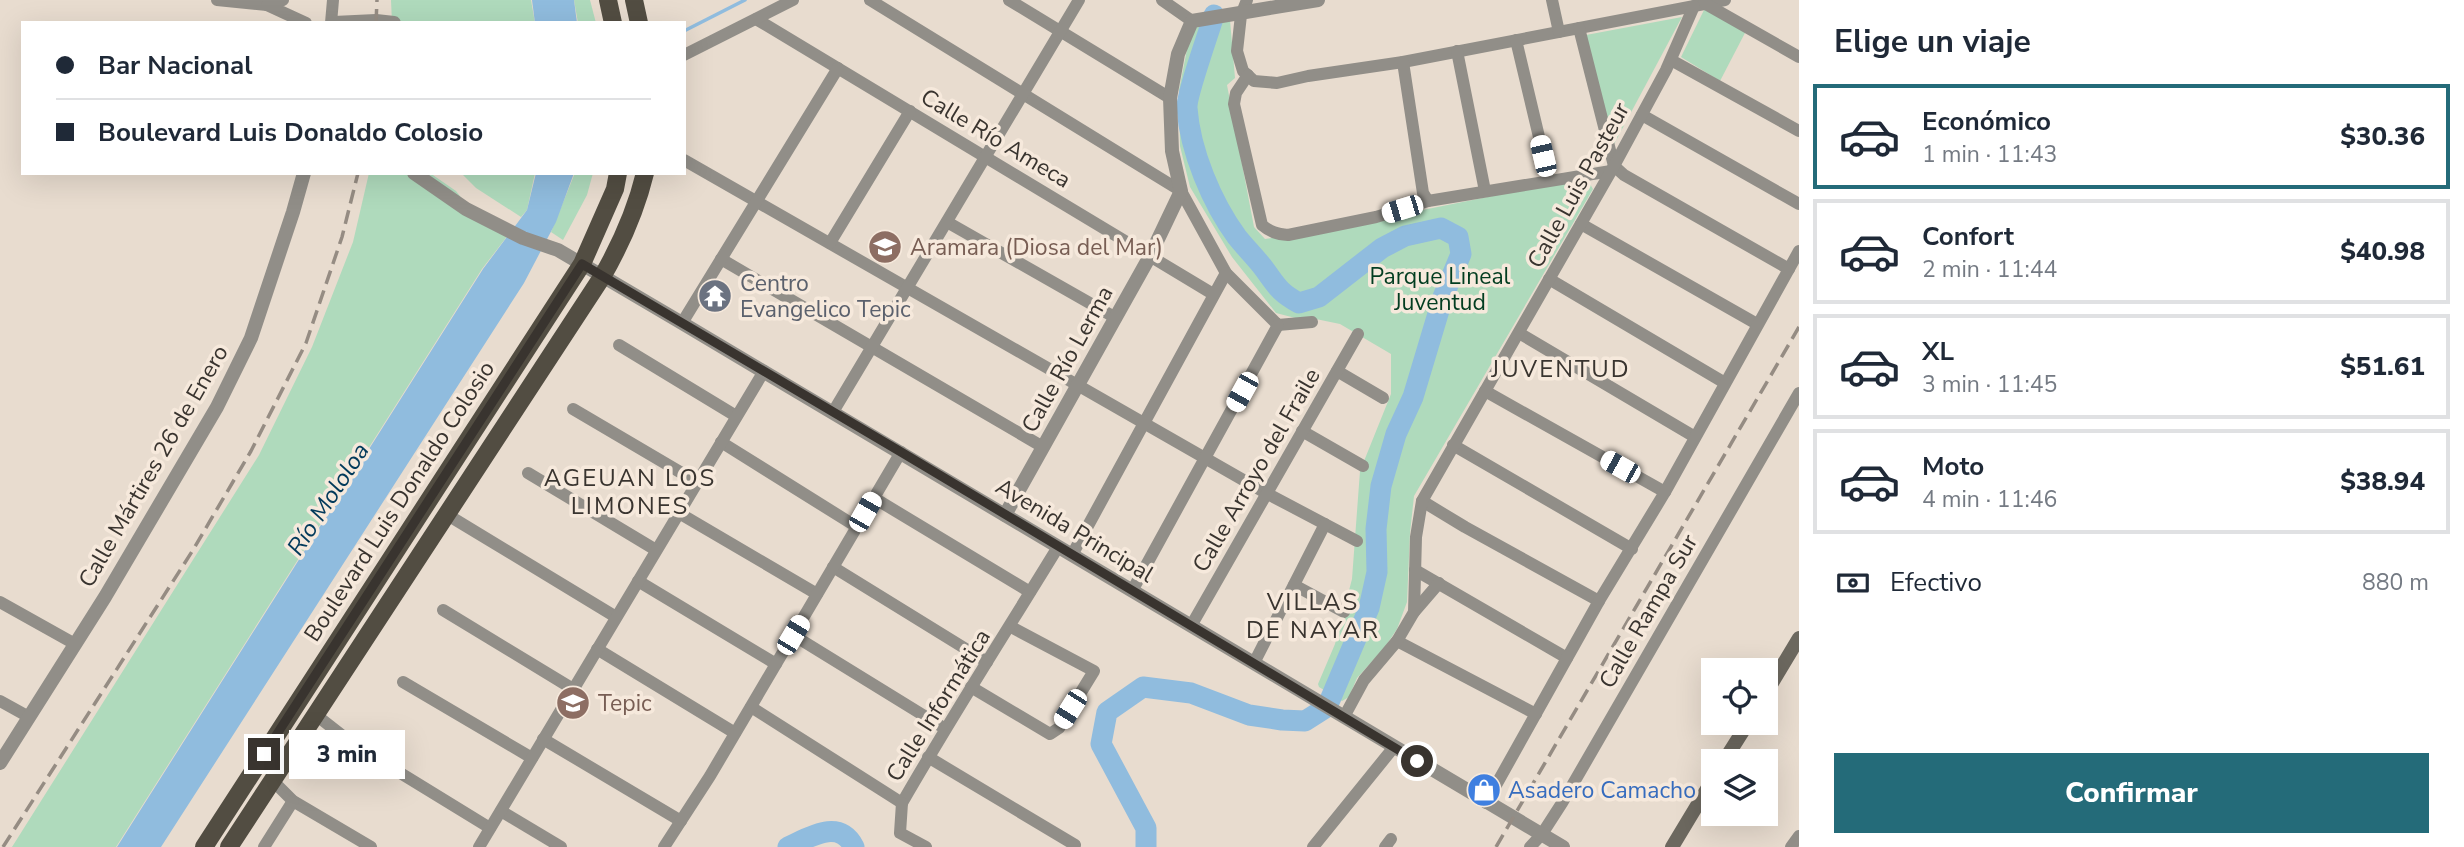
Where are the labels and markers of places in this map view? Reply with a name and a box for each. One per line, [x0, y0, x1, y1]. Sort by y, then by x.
school or university icon: Aramara (Diosa del Mar) [866, 228, 904, 266]
place label: Aramara (Diosa del Mar) [910, 232, 1163, 263]
place label: Centro Evangelico Tepic [740, 268, 911, 325]
temple icon: Centro Evangelico Tepic [696, 277, 734, 315]
school or university icon: Tepic [554, 684, 592, 722]
place label: Tepic [598, 688, 652, 719]
shop icon: Asadero Camacho [1465, 771, 1503, 809]
place label: Asadero Camacho [1508, 775, 1696, 806]

